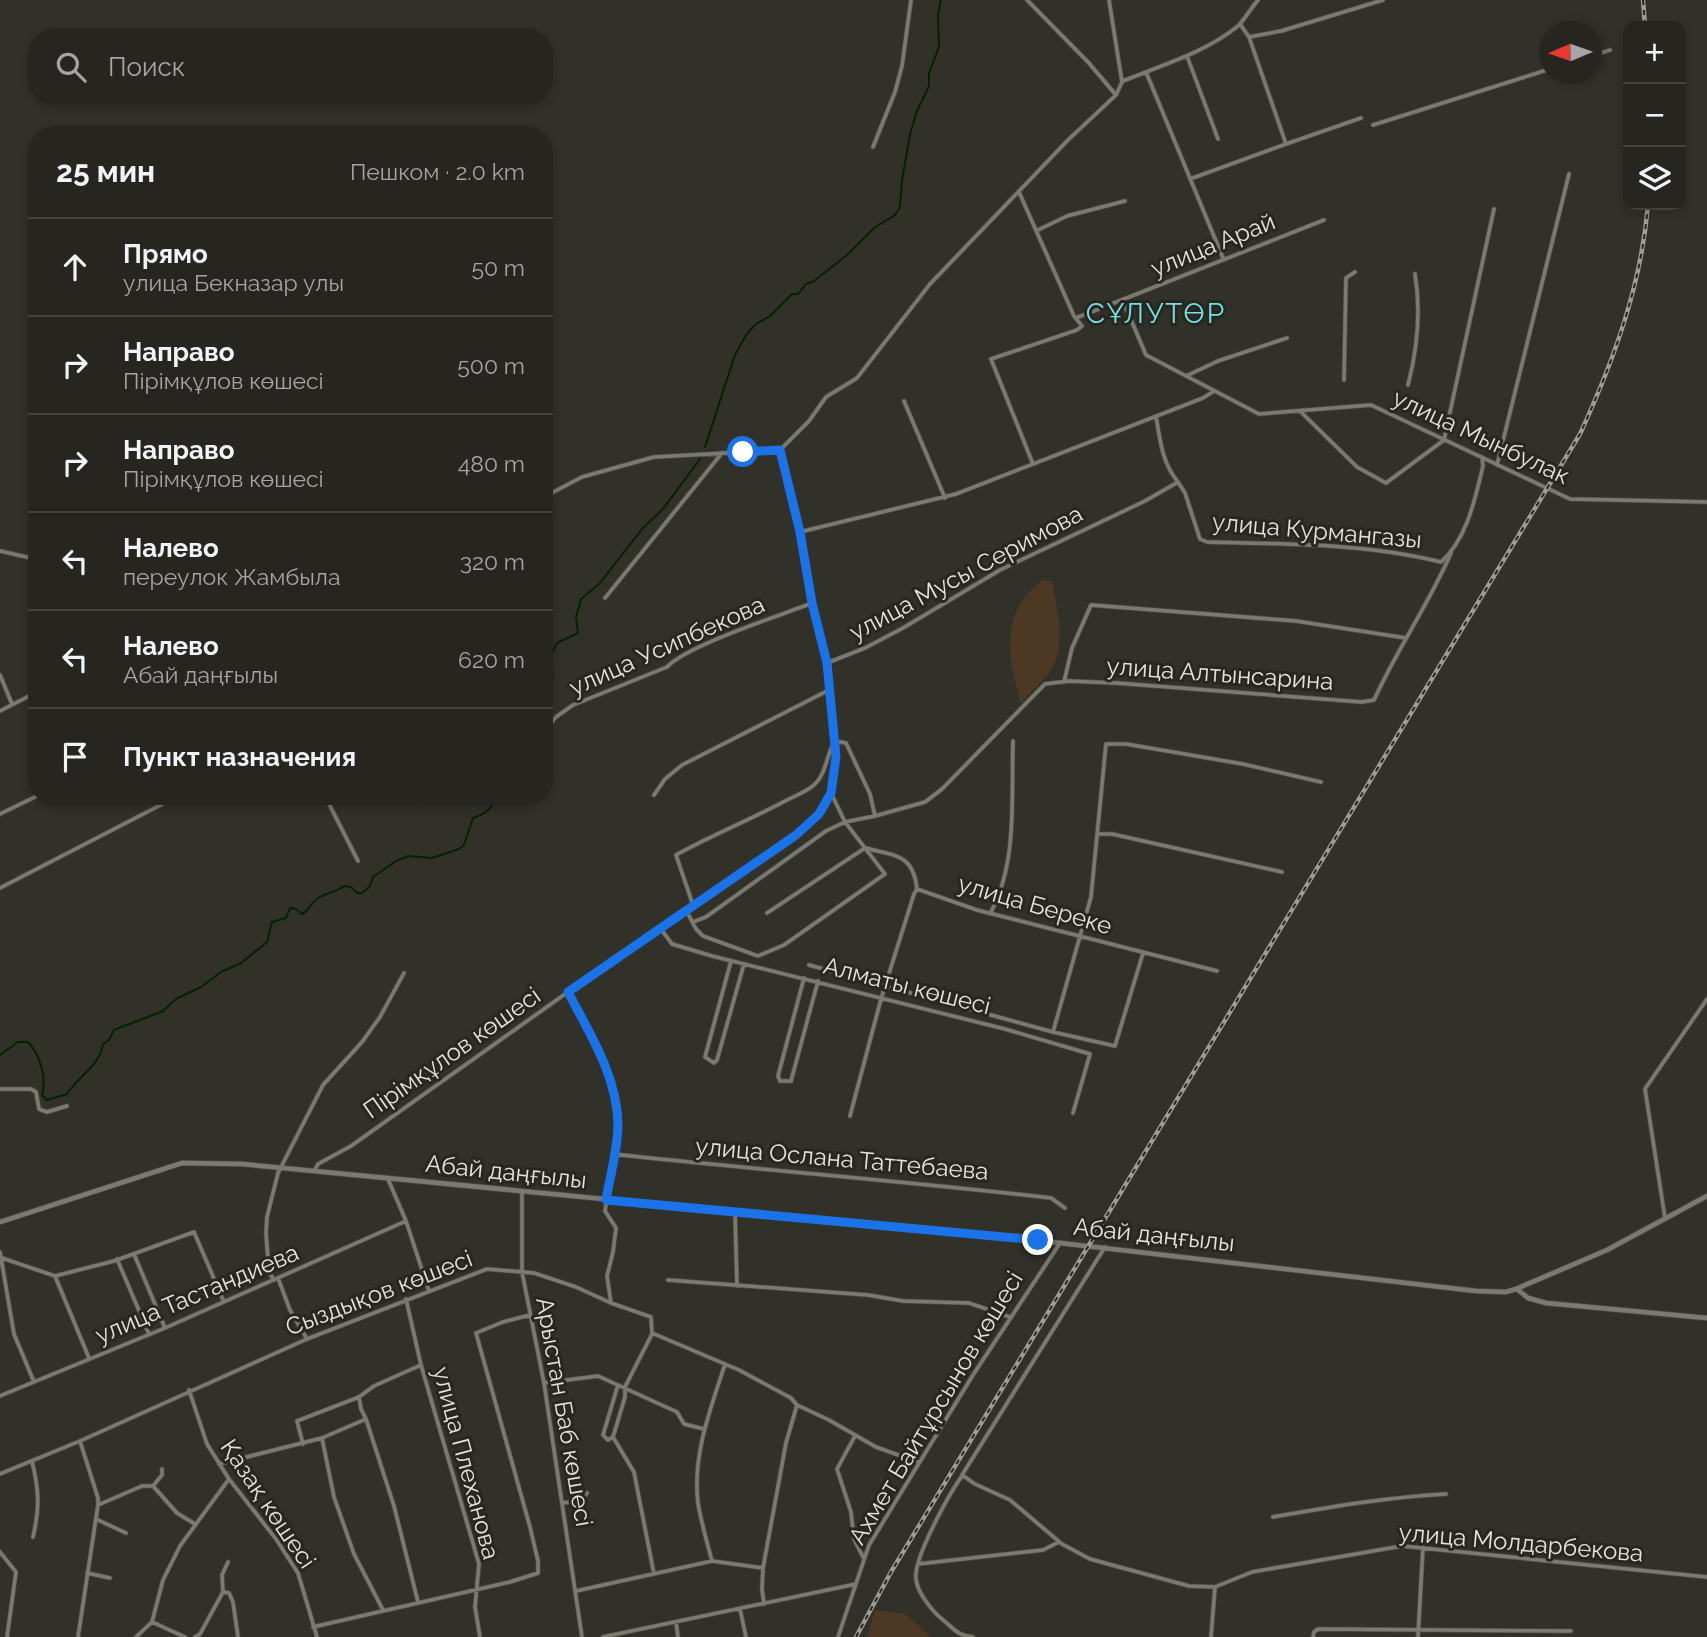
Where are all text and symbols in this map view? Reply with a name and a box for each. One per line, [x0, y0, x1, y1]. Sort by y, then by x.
north arrow [1539, 21, 1602, 84]
map controls [1623, 21, 1686, 210]
button: + [1623, 21, 1686, 84]
search box [28, 28, 553, 105]
icon: search [52, 48, 90, 86]
text: Поиск [108, 52, 185, 82]
button: − [1623, 84, 1686, 147]
button: layers [1623, 147, 1686, 210]
text: 25 мин [56, 154, 155, 189]
text: Пешком · 2.0 km [350, 158, 525, 185]
street label: улица Арай [1146, 206, 1279, 283]
text: Прямо [123, 239, 208, 269]
icon: ahead [56, 248, 94, 286]
text: 50 m [471, 254, 525, 281]
text: улица Бекназар улы [123, 269, 344, 296]
district label: СҰЛУТӨР [1086, 297, 1226, 330]
text: Направо [123, 337, 234, 367]
icon: right [56, 346, 94, 384]
text: 500 m [457, 352, 525, 379]
text: Пірімқұлов көшесі [123, 367, 324, 394]
street label: улица Мынбулак [1388, 383, 1574, 490]
text: Направо [123, 435, 234, 465]
route start [727, 436, 758, 467]
icon: right [56, 444, 94, 482]
text: 480 m [458, 450, 525, 477]
text: Пірімқұлов көшесі [123, 465, 324, 492]
street label: улица Мусы Серимова [844, 499, 1087, 646]
street label: улица Курмангазы [1211, 507, 1423, 554]
text: Налево [123, 533, 219, 563]
icon: left [56, 542, 94, 580]
text: 320 m [460, 548, 525, 575]
text: переулок Жамбыла [123, 563, 341, 590]
street label: улица Усипбекова [565, 589, 769, 702]
text: Налево [123, 631, 219, 661]
icon: left [56, 640, 94, 678]
text: 620 m [458, 646, 525, 673]
street label: улица Алтынсарина [1106, 651, 1334, 696]
text: Абай даңғылы [123, 661, 278, 688]
icon: arrive [56, 738, 94, 776]
text: Пункт назначения [123, 742, 356, 772]
street label: улица Береке [955, 869, 1115, 940]
street label: Алматы көшесі [821, 951, 994, 1020]
street label: Пірімқұлов көшесі [358, 981, 546, 1125]
street label: улица Ослана Таттебаева [694, 1131, 990, 1186]
street label: Абай даңғылы [424, 1149, 588, 1194]
street label: Абай даңғылы [1072, 1212, 1236, 1257]
route end [1022, 1224, 1053, 1255]
street label: улица Тастандиева [91, 1238, 303, 1350]
street label: Сыздықов көшесі [281, 1244, 476, 1342]
street label: Ахмет Байтұрсынов көшесі [842, 1266, 1029, 1550]
street label: Арыстан Баб көшесі [530, 1295, 599, 1529]
street label: улица Плеханова [427, 1363, 506, 1562]
street label: Қазақ көшесі [215, 1434, 322, 1574]
street label: улица Молдарбекова [1398, 1517, 1645, 1568]

